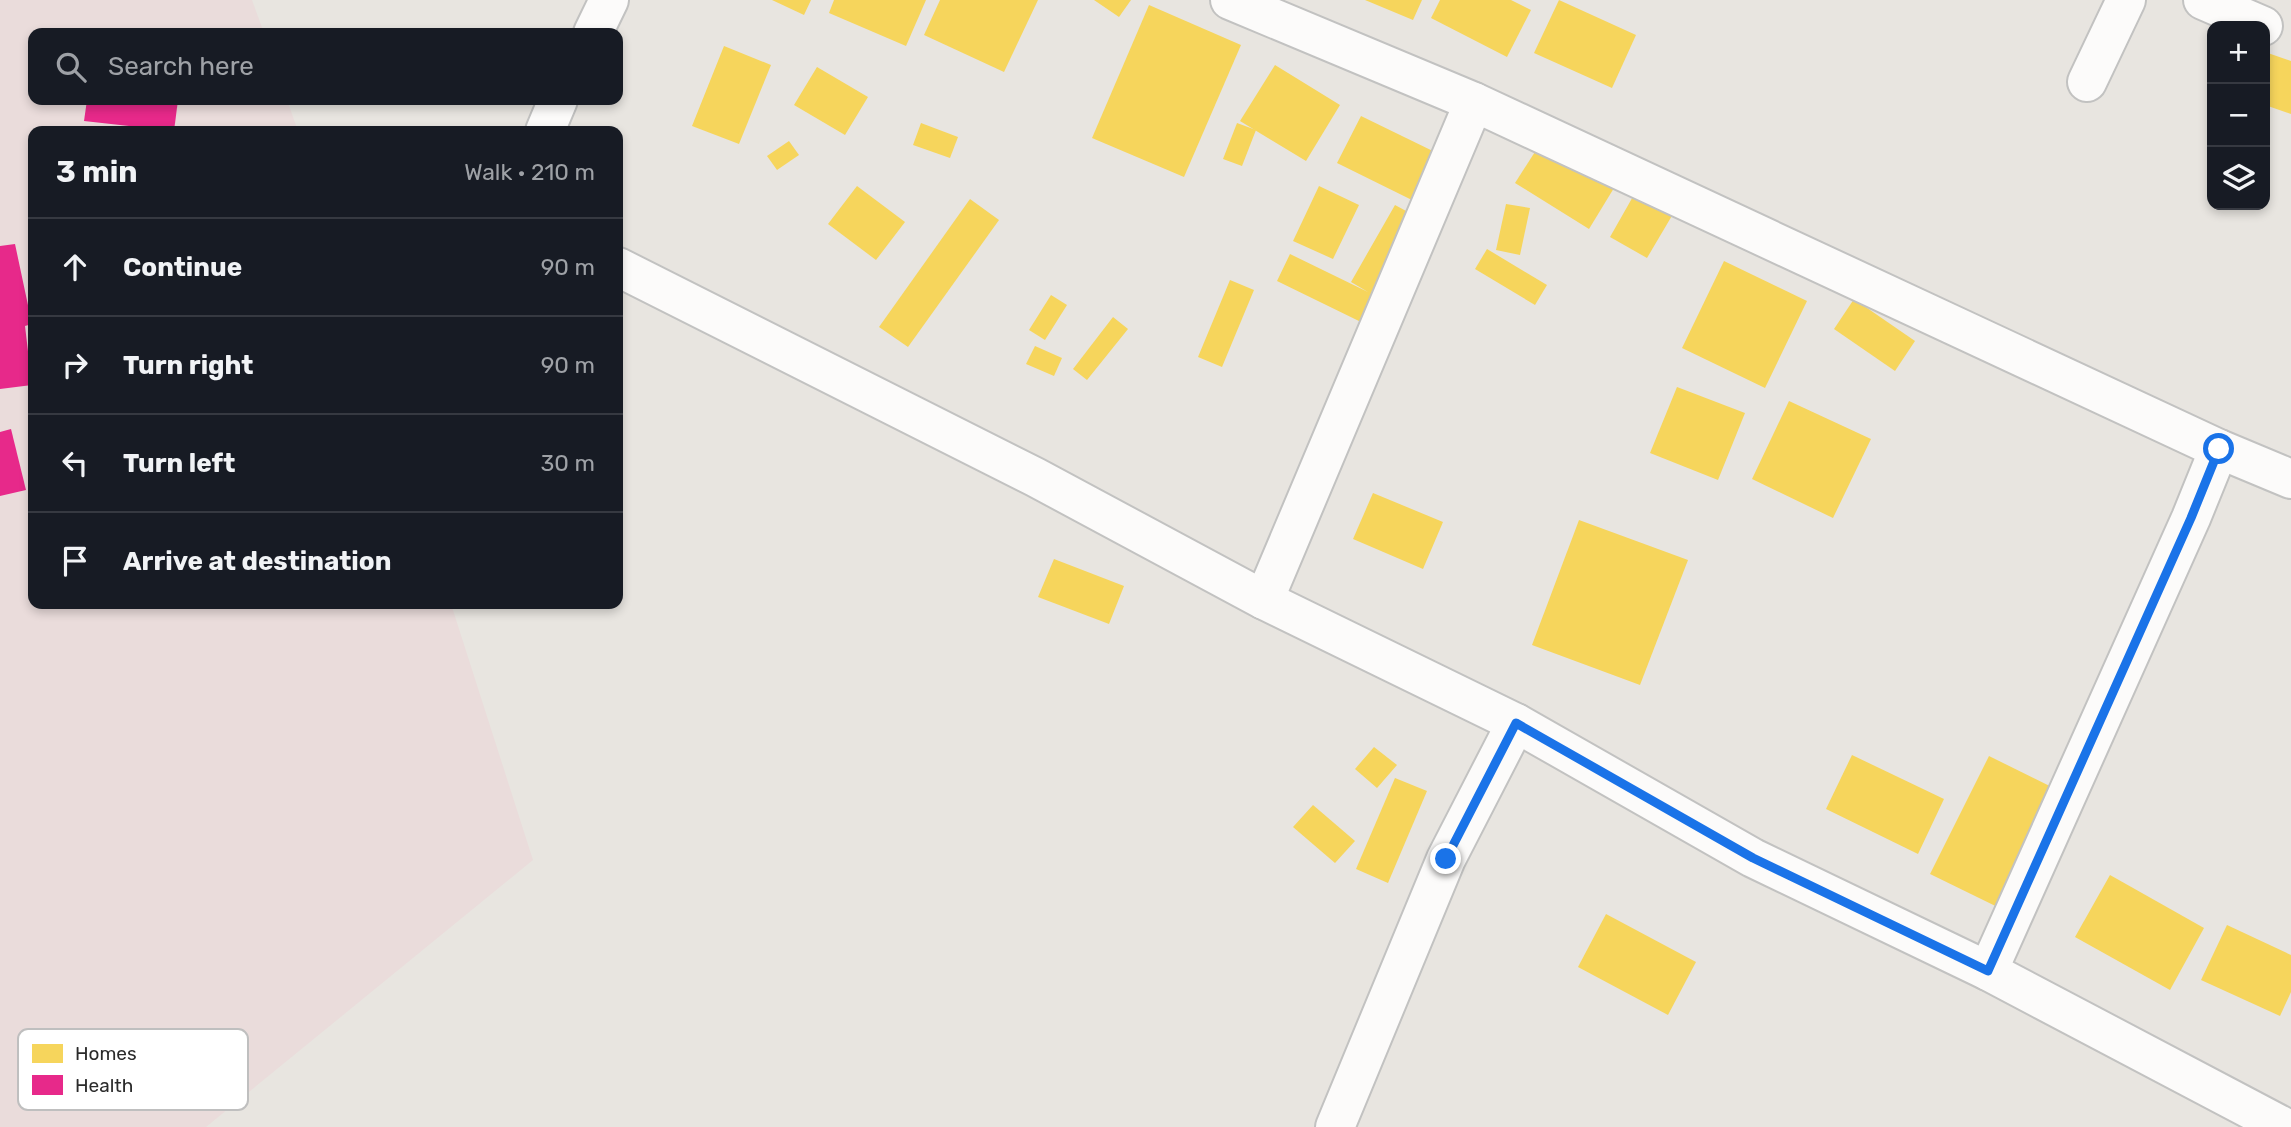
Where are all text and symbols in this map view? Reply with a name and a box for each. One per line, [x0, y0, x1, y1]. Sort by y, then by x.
map controls [2207, 21, 2270, 210]
button: + [2207, 21, 2270, 84]
search box [28, 28, 623, 105]
icon: search [52, 48, 90, 86]
text: Search here [108, 51, 254, 82]
button: − [2207, 84, 2270, 147]
button: layers [2207, 147, 2270, 210]
text: 3 min [56, 154, 138, 190]
text: Walk · 210 m [464, 158, 595, 186]
icon: ahead [56, 248, 94, 286]
text: Continue [123, 252, 242, 283]
text: 90 m [541, 253, 595, 281]
icon: right [56, 346, 94, 384]
text: Turn right [123, 350, 253, 381]
text: 90 m [541, 351, 595, 379]
route start [2203, 433, 2234, 464]
icon: left [56, 444, 94, 482]
text: Turn left [123, 448, 235, 479]
text: 30 m [540, 449, 595, 477]
icon: arrive [56, 542, 94, 580]
text: Arrive at destination [123, 546, 391, 577]
route end [1430, 843, 1461, 874]
legend [18, 1029, 248, 1110]
text: Homes [75, 1042, 137, 1065]
text: Health [75, 1074, 133, 1097]

